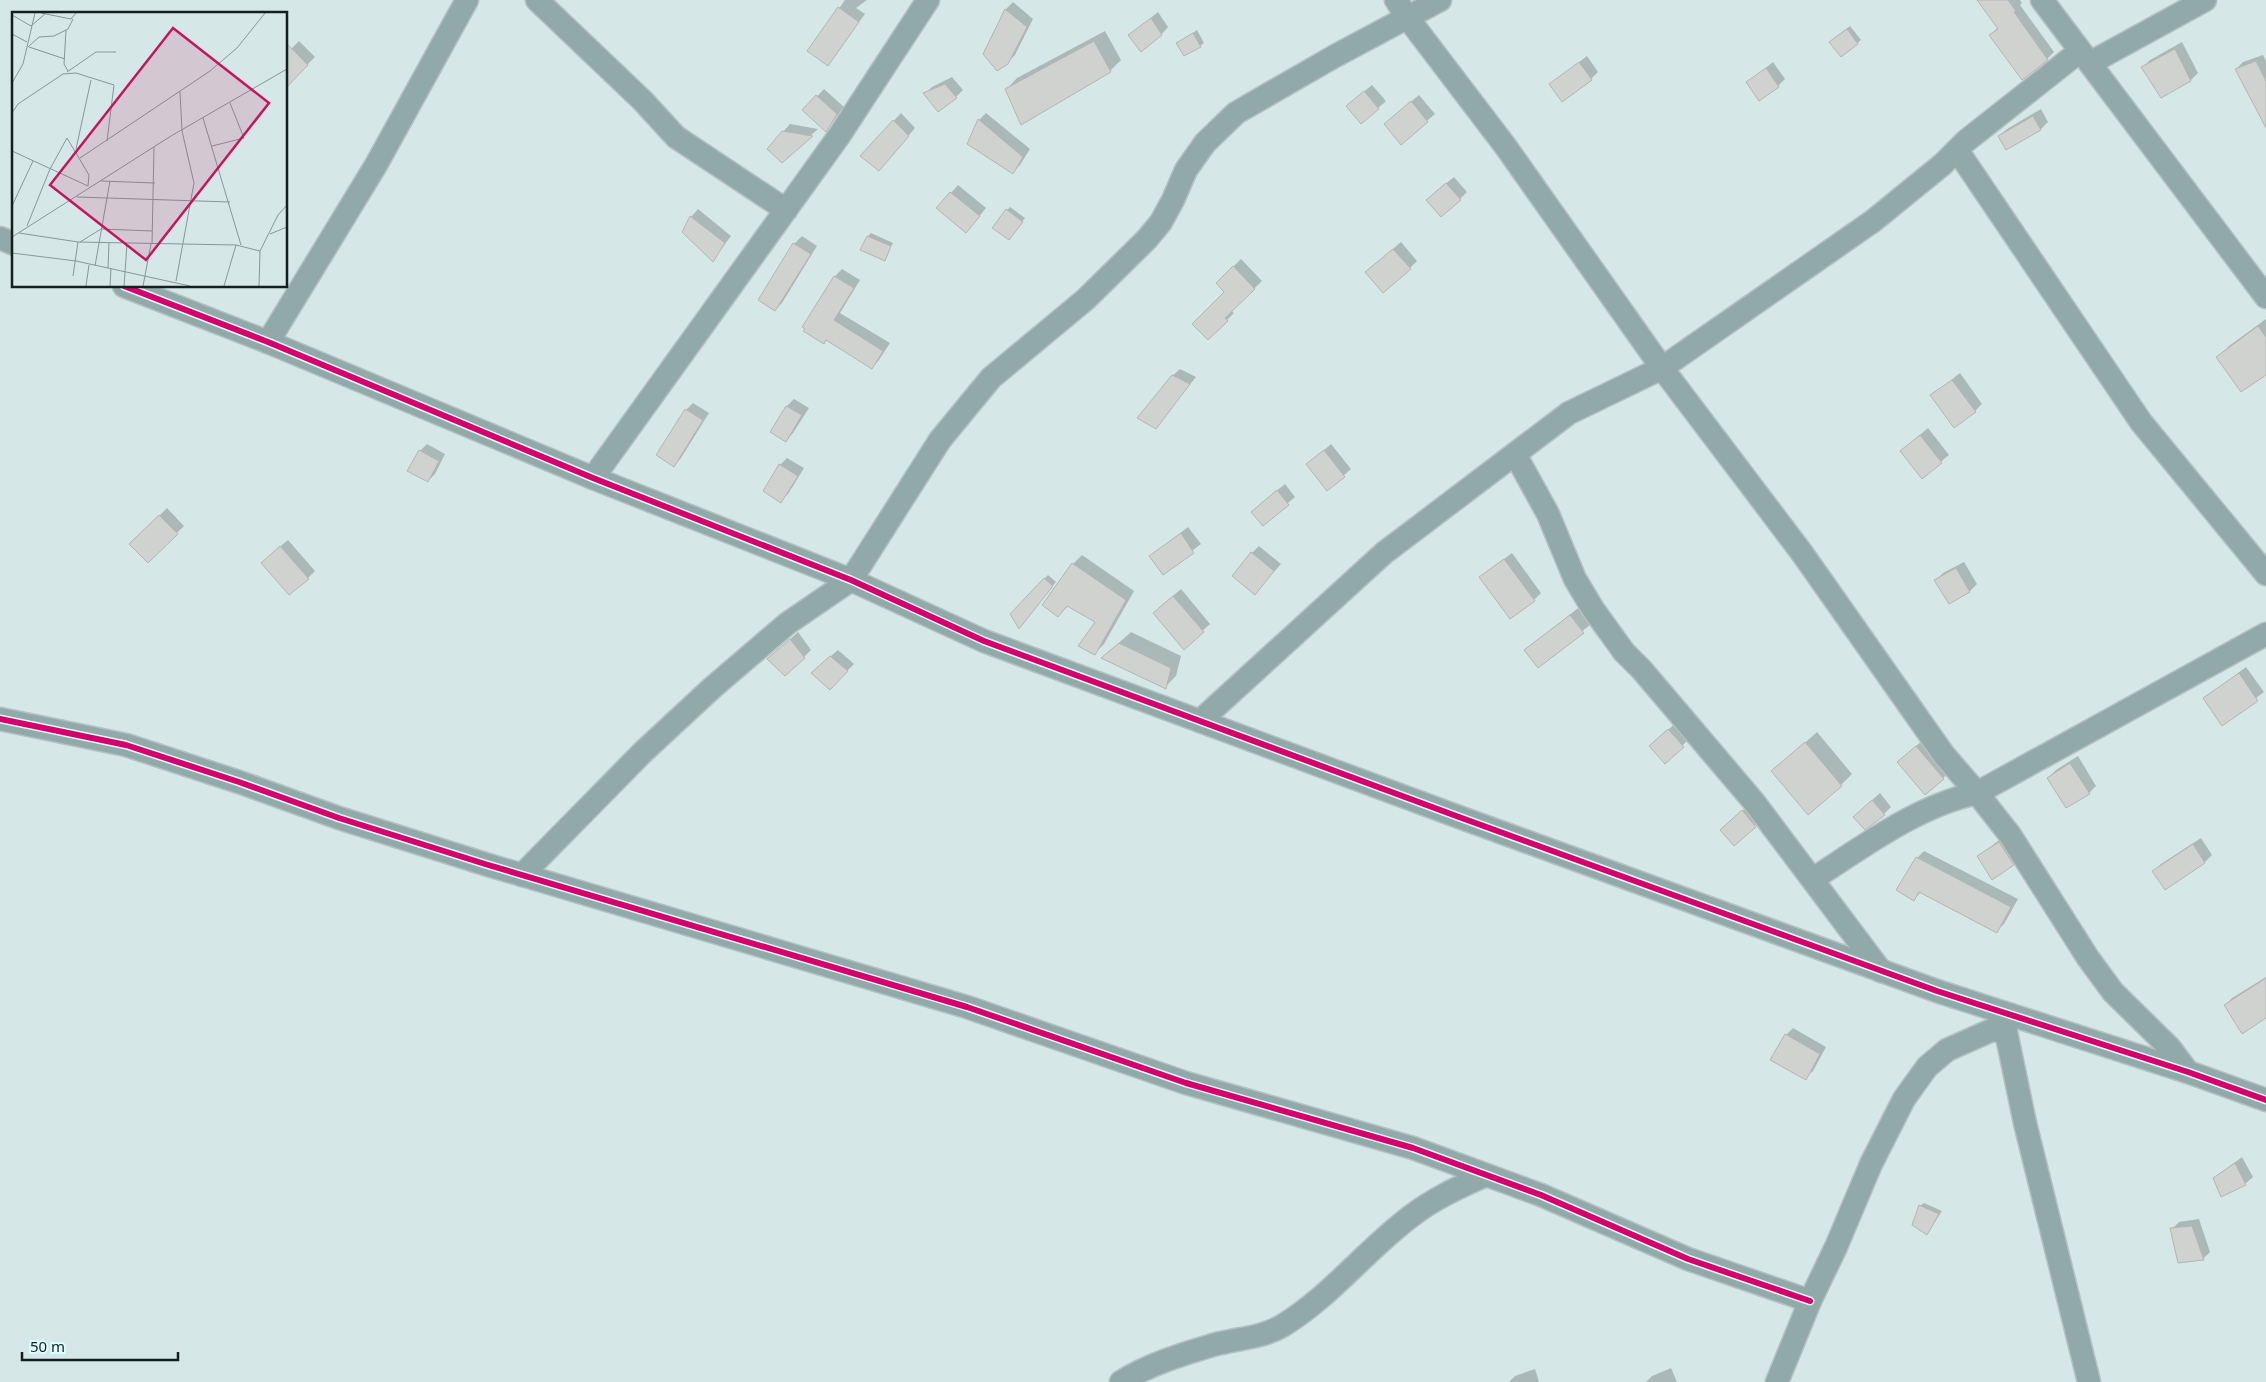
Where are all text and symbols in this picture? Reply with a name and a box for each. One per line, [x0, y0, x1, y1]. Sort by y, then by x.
inset map [12, 12, 288, 288]
scale bar [22, 1330, 179, 1362]
text: 50 m [30, 1336, 65, 1356]

